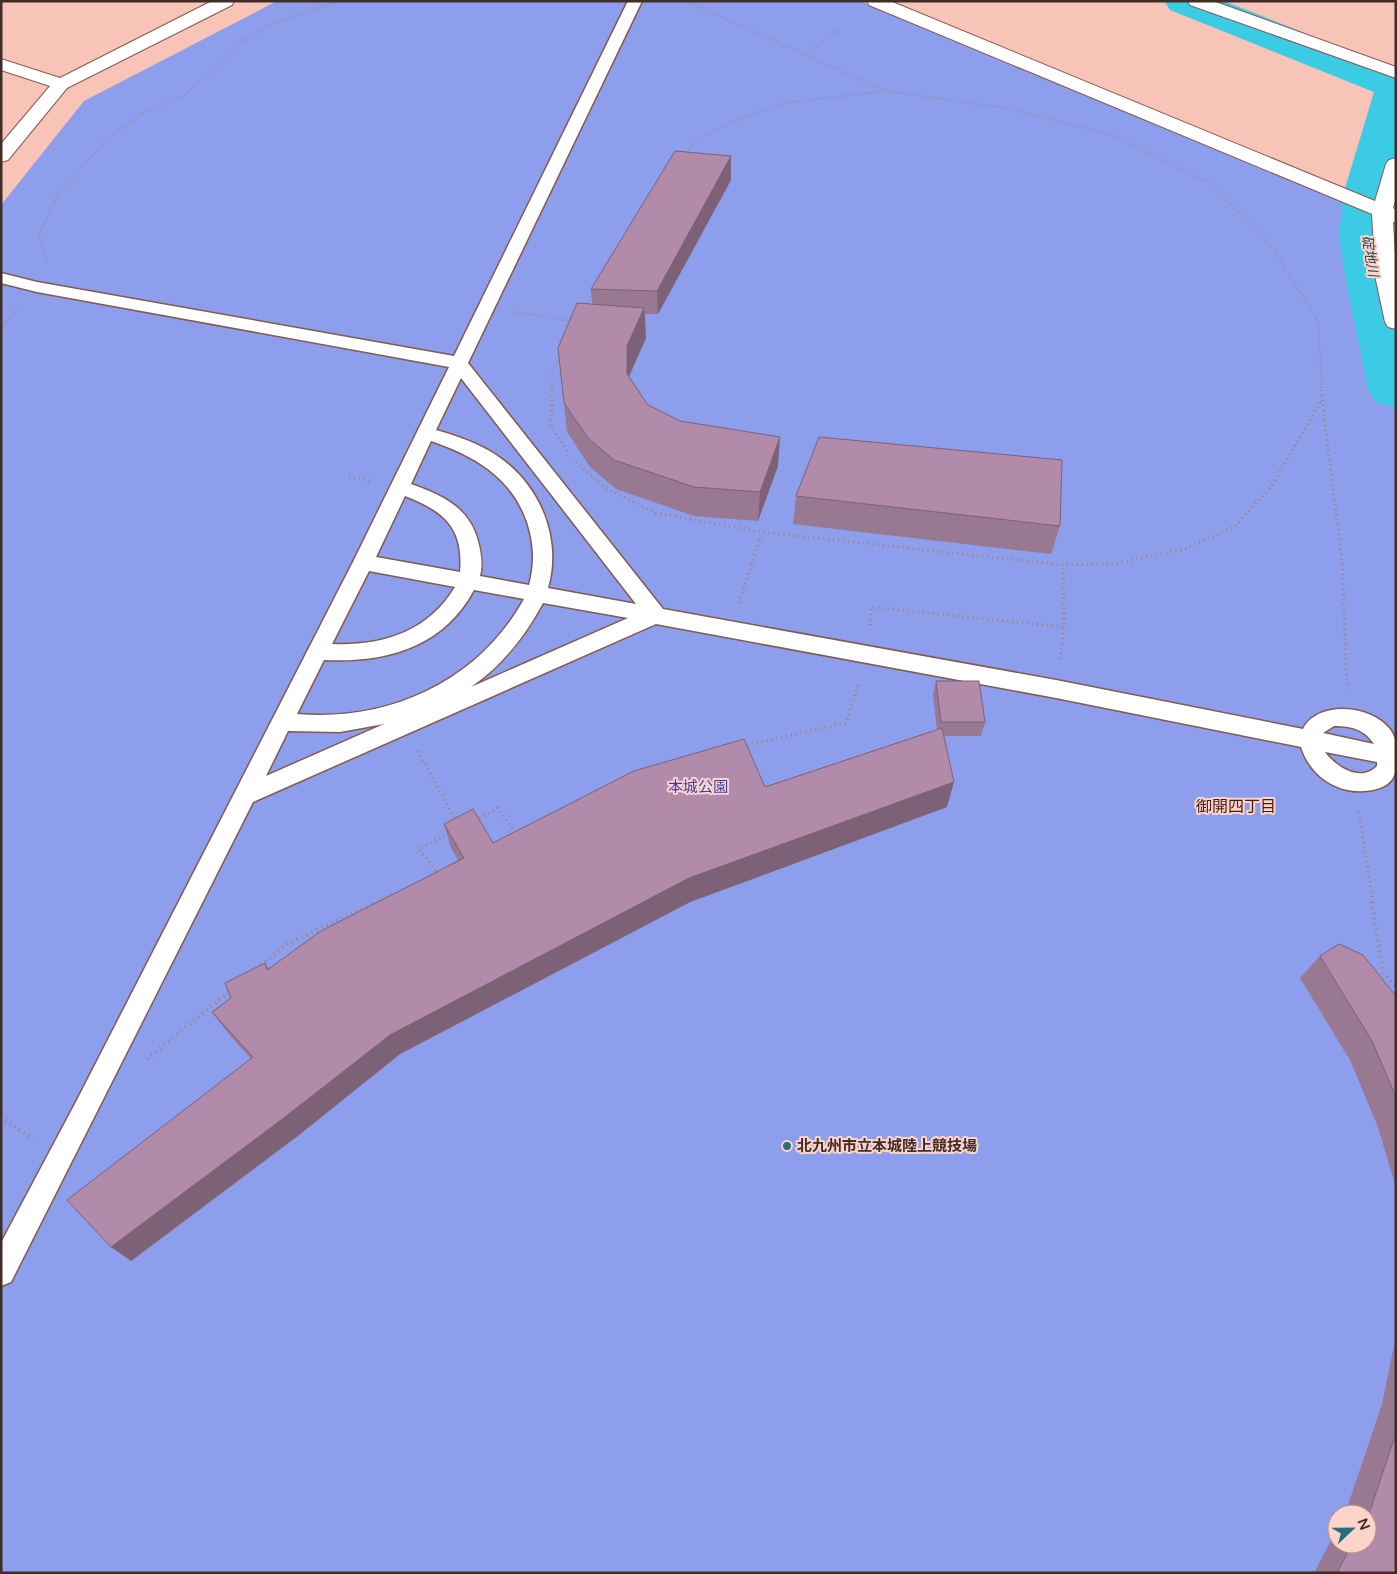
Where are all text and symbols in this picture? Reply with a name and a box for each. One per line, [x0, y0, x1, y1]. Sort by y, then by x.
water label: 碇地川 [1358, 234, 1382, 280]
park label: 本城公園 [668, 778, 728, 796]
district label: 御開四丁目 [1196, 797, 1276, 817]
place label: 北九州市立本城陸上競技場 [797, 1137, 977, 1155]
marker: 北九州市立本城陸上競技場 [781, 1140, 793, 1152]
north arrow [1327, 1504, 1377, 1554]
text: N [1354, 1516, 1374, 1533]

